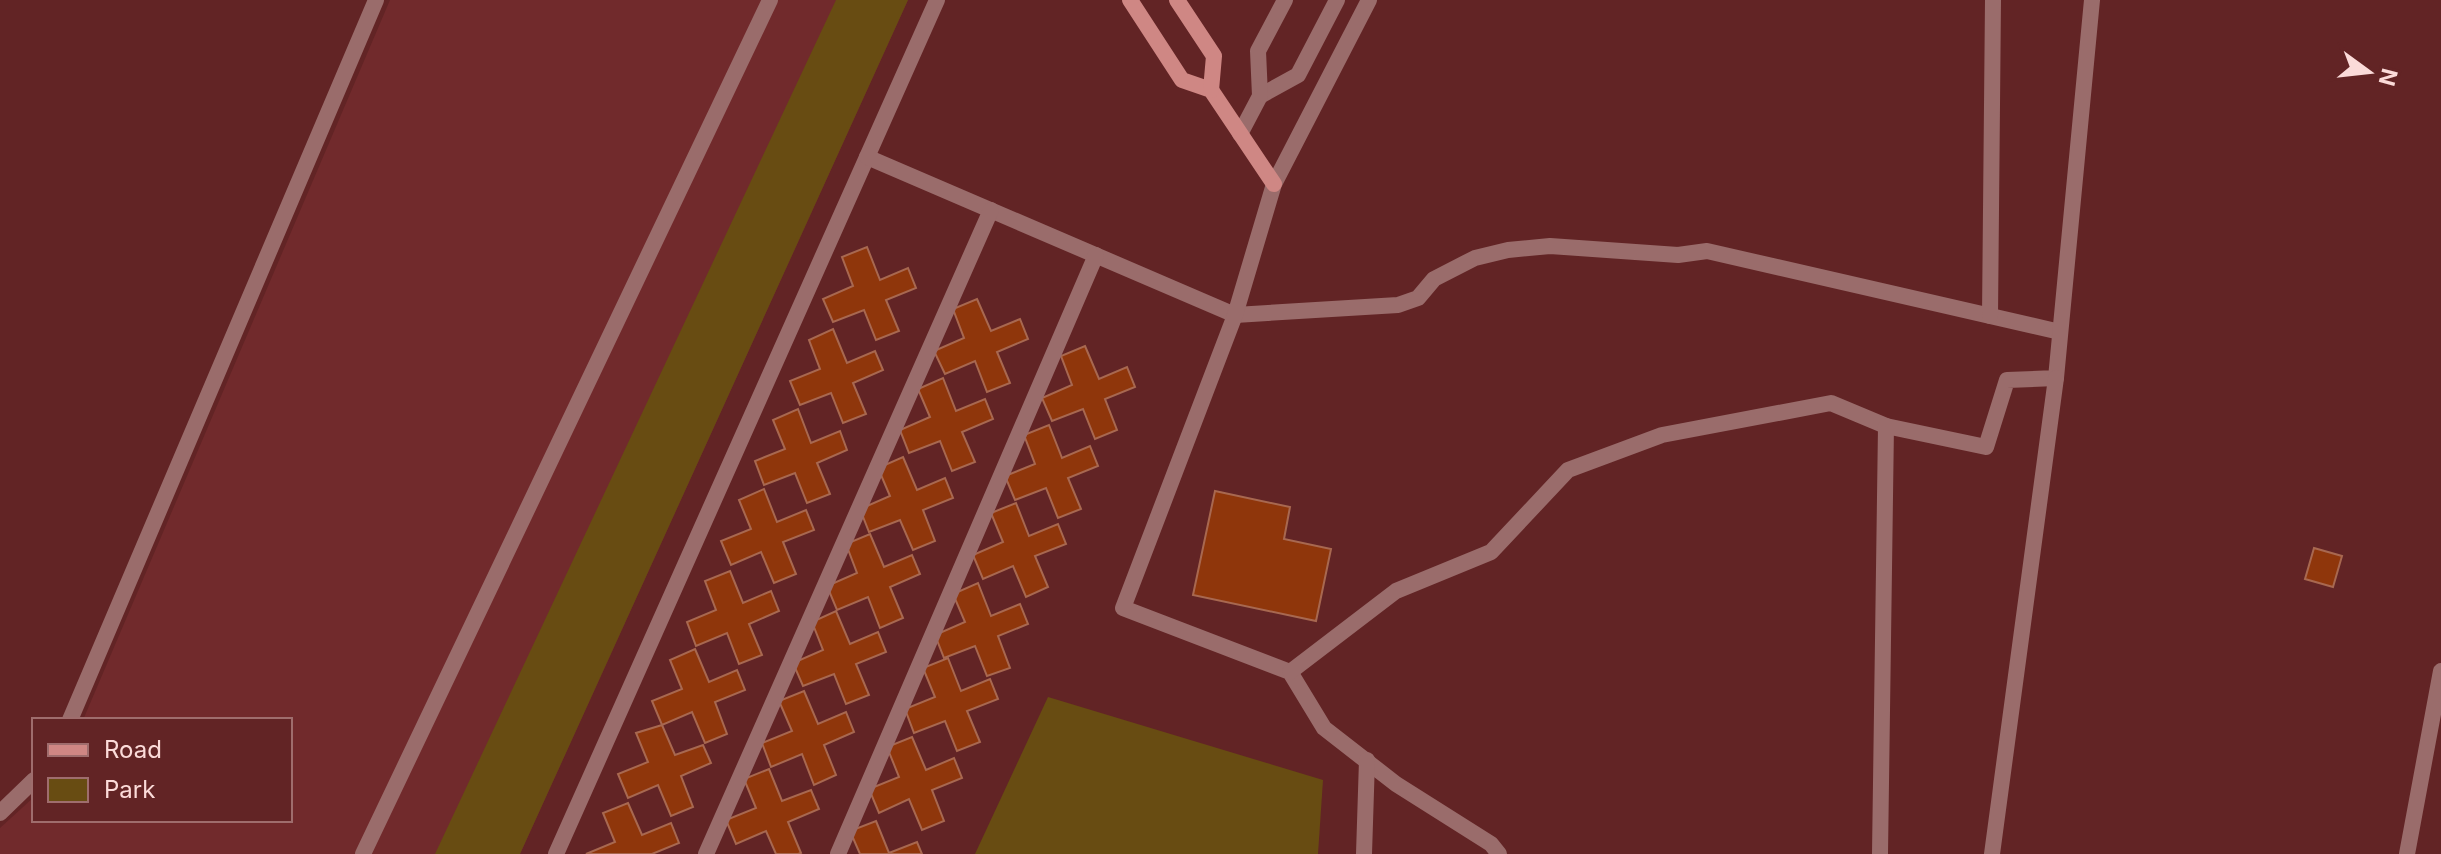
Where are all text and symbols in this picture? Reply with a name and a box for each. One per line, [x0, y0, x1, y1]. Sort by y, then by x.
north arrow [2329, 32, 2409, 112]
text: N [2374, 66, 2403, 89]
legend [32, 718, 292, 822]
text: Road [104, 735, 162, 764]
text: Park [104, 775, 155, 804]

